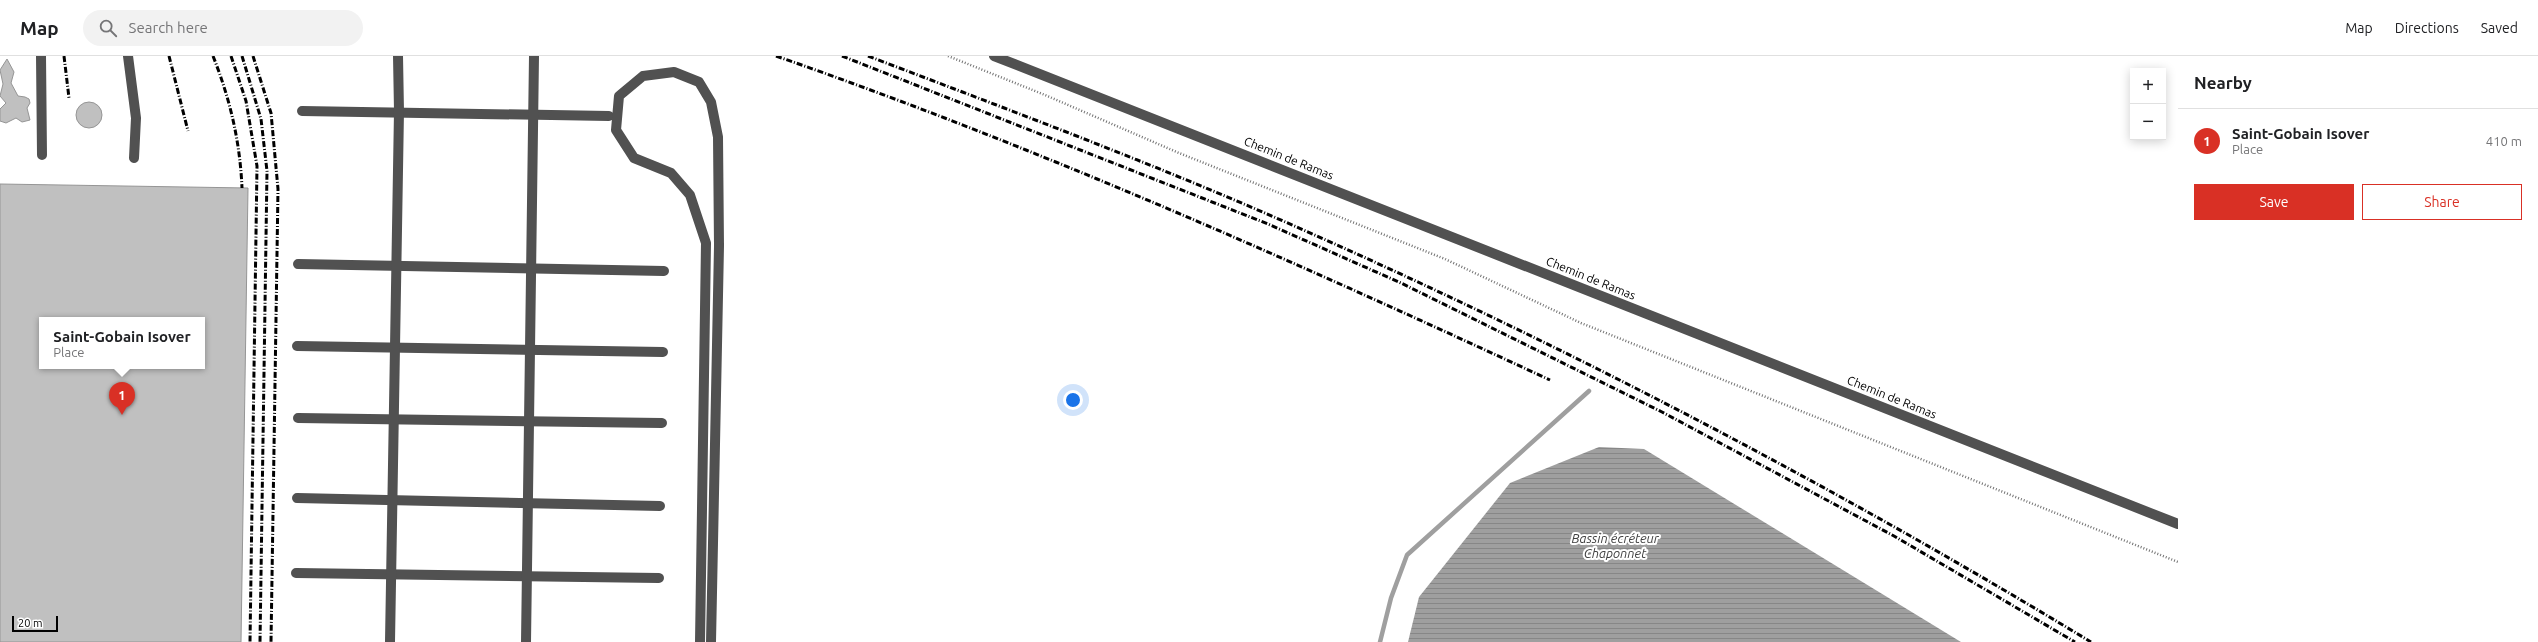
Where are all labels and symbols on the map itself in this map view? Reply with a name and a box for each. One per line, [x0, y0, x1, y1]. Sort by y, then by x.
street label: Chemin de Ramas [1242, 134, 1336, 182]
street label: Chemin de Ramas [1544, 254, 1638, 302]
street label: Chemin de Ramas [1845, 373, 1939, 421]
pin: 1 [109, 382, 135, 415]
your location [1063, 390, 1083, 410]
water label: Bassin écréteur Chaponnet [1571, 531, 1660, 560]
scale bar [12, 614, 58, 633]

